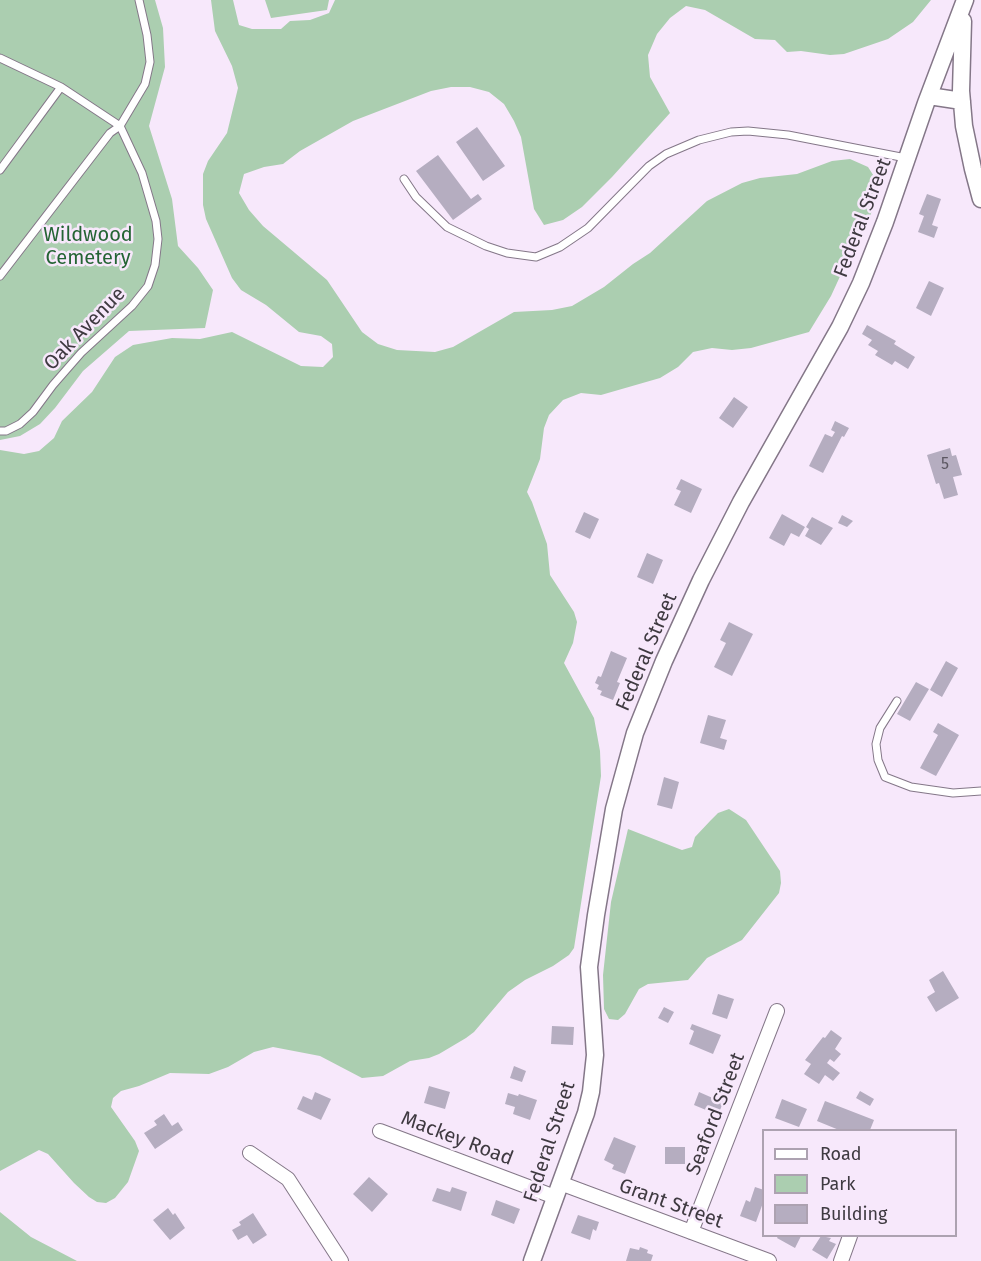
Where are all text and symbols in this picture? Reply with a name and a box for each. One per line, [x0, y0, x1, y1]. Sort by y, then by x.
street label: Federal Street [829, 155, 897, 281]
park label: Wildwood Cemetery [43, 223, 133, 270]
street label: Oak Avenue [39, 282, 131, 376]
house number: 5 [941, 455, 949, 475]
street label: Federal Street [611, 589, 683, 715]
street label: Seaford Street [682, 1049, 750, 1179]
street label: Federal Street [519, 1078, 581, 1206]
street label: Mackey Road [398, 1107, 516, 1171]
legend [762, 1129, 957, 1237]
text: Road [820, 1143, 862, 1165]
text: Park [820, 1173, 855, 1195]
street label: Grant Street [616, 1174, 726, 1234]
text: Building [820, 1203, 887, 1225]

